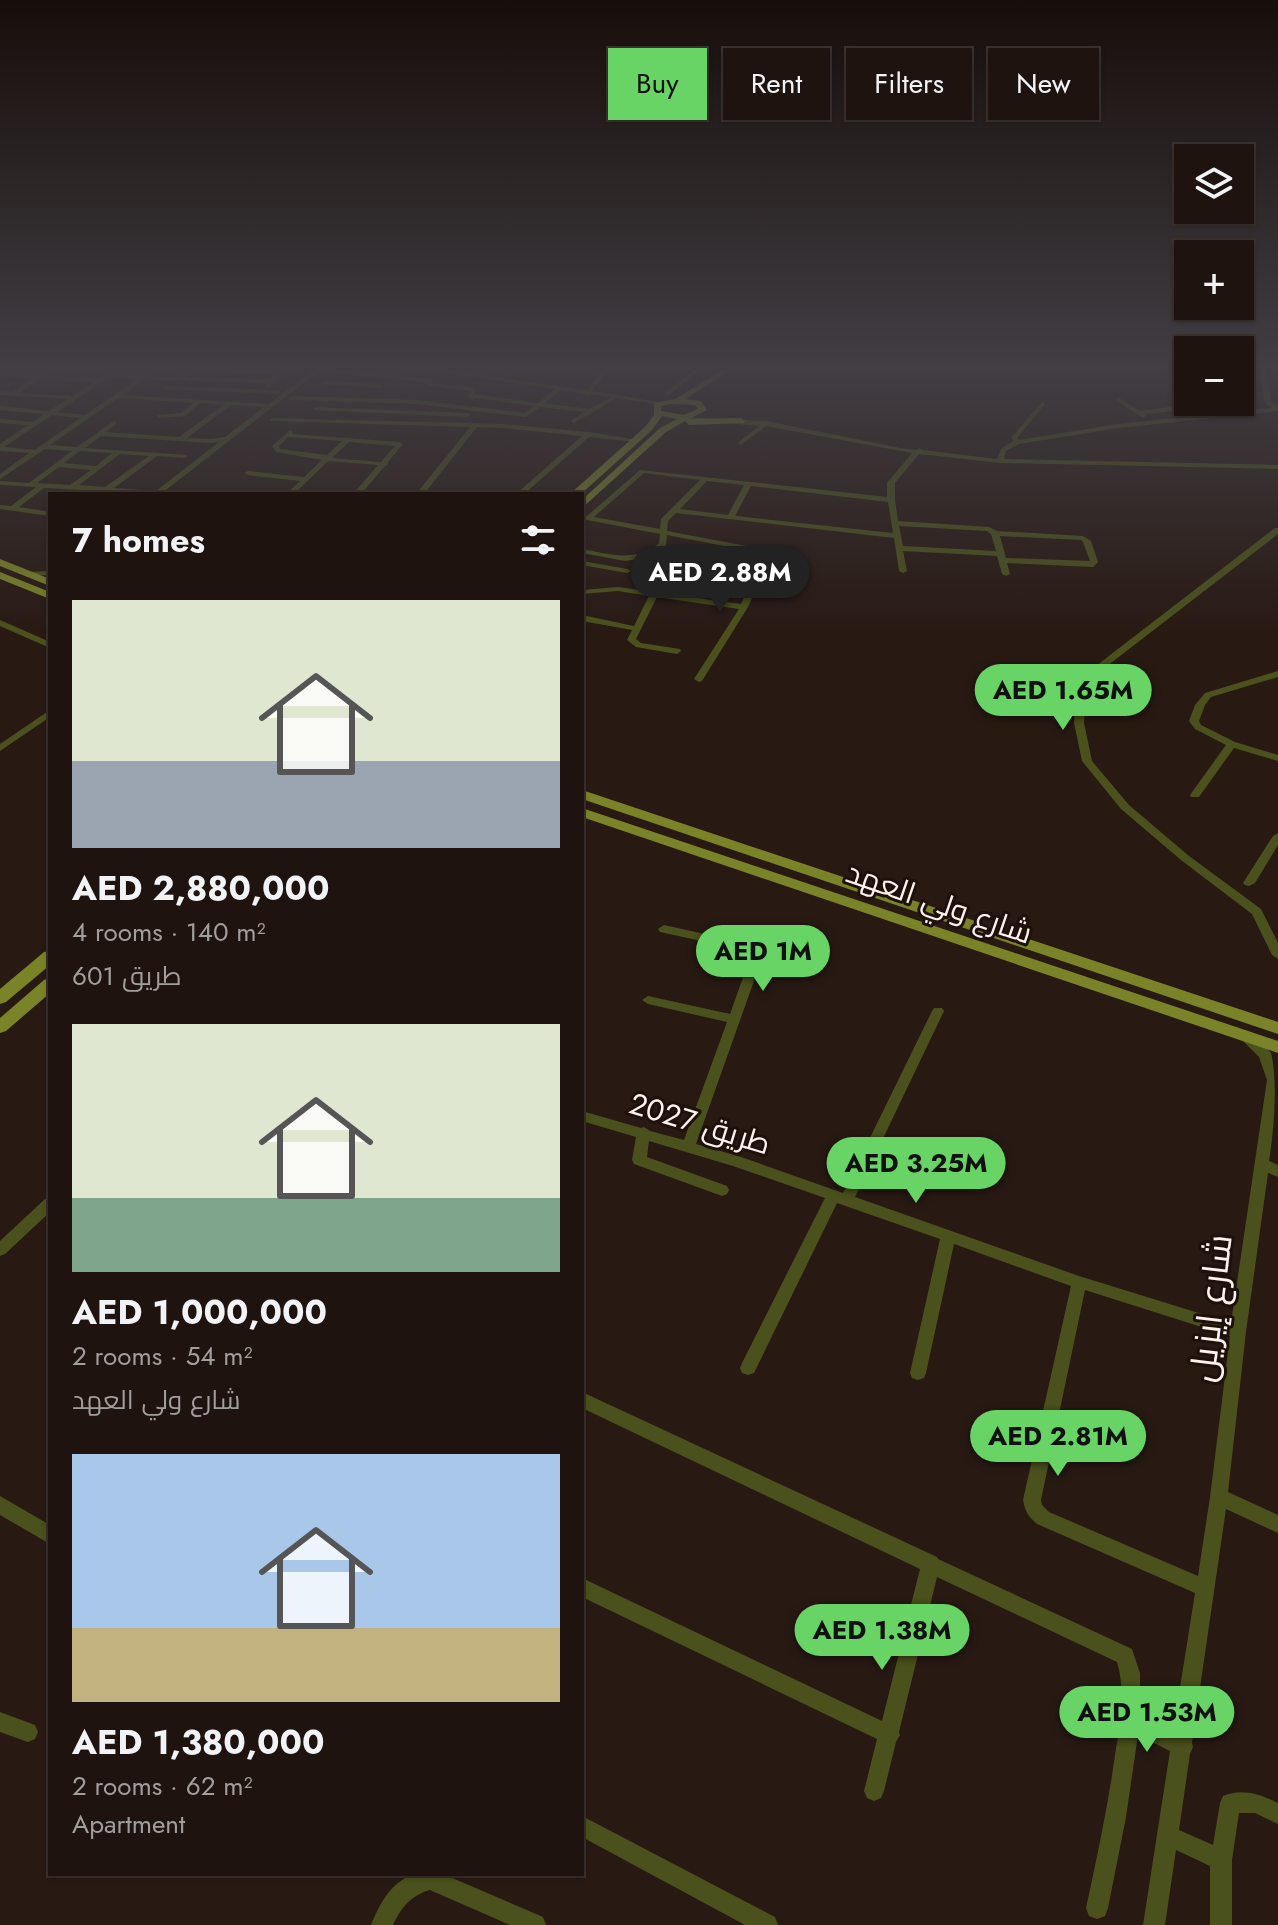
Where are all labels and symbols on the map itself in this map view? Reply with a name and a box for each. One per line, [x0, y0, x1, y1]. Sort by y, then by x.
pin: AED 2.88M [628, 546, 812, 614]
pin: AED 1.65M [971, 664, 1155, 732]
street label: شارع ولي العهد [840, 851, 1038, 956]
pin: AED 1M [698, 925, 828, 993]
street label: طريق 2027 [624, 1082, 776, 1165]
pin: AED 3.25M [824, 1137, 1008, 1205]
street label: شارع إيزيل [1175, 1231, 1245, 1385]
pin: AED 2.81M [966, 1410, 1150, 1478]
pin: AED 1.38M [790, 1604, 974, 1672]
pin: AED 1.53M [1055, 1686, 1239, 1754]

